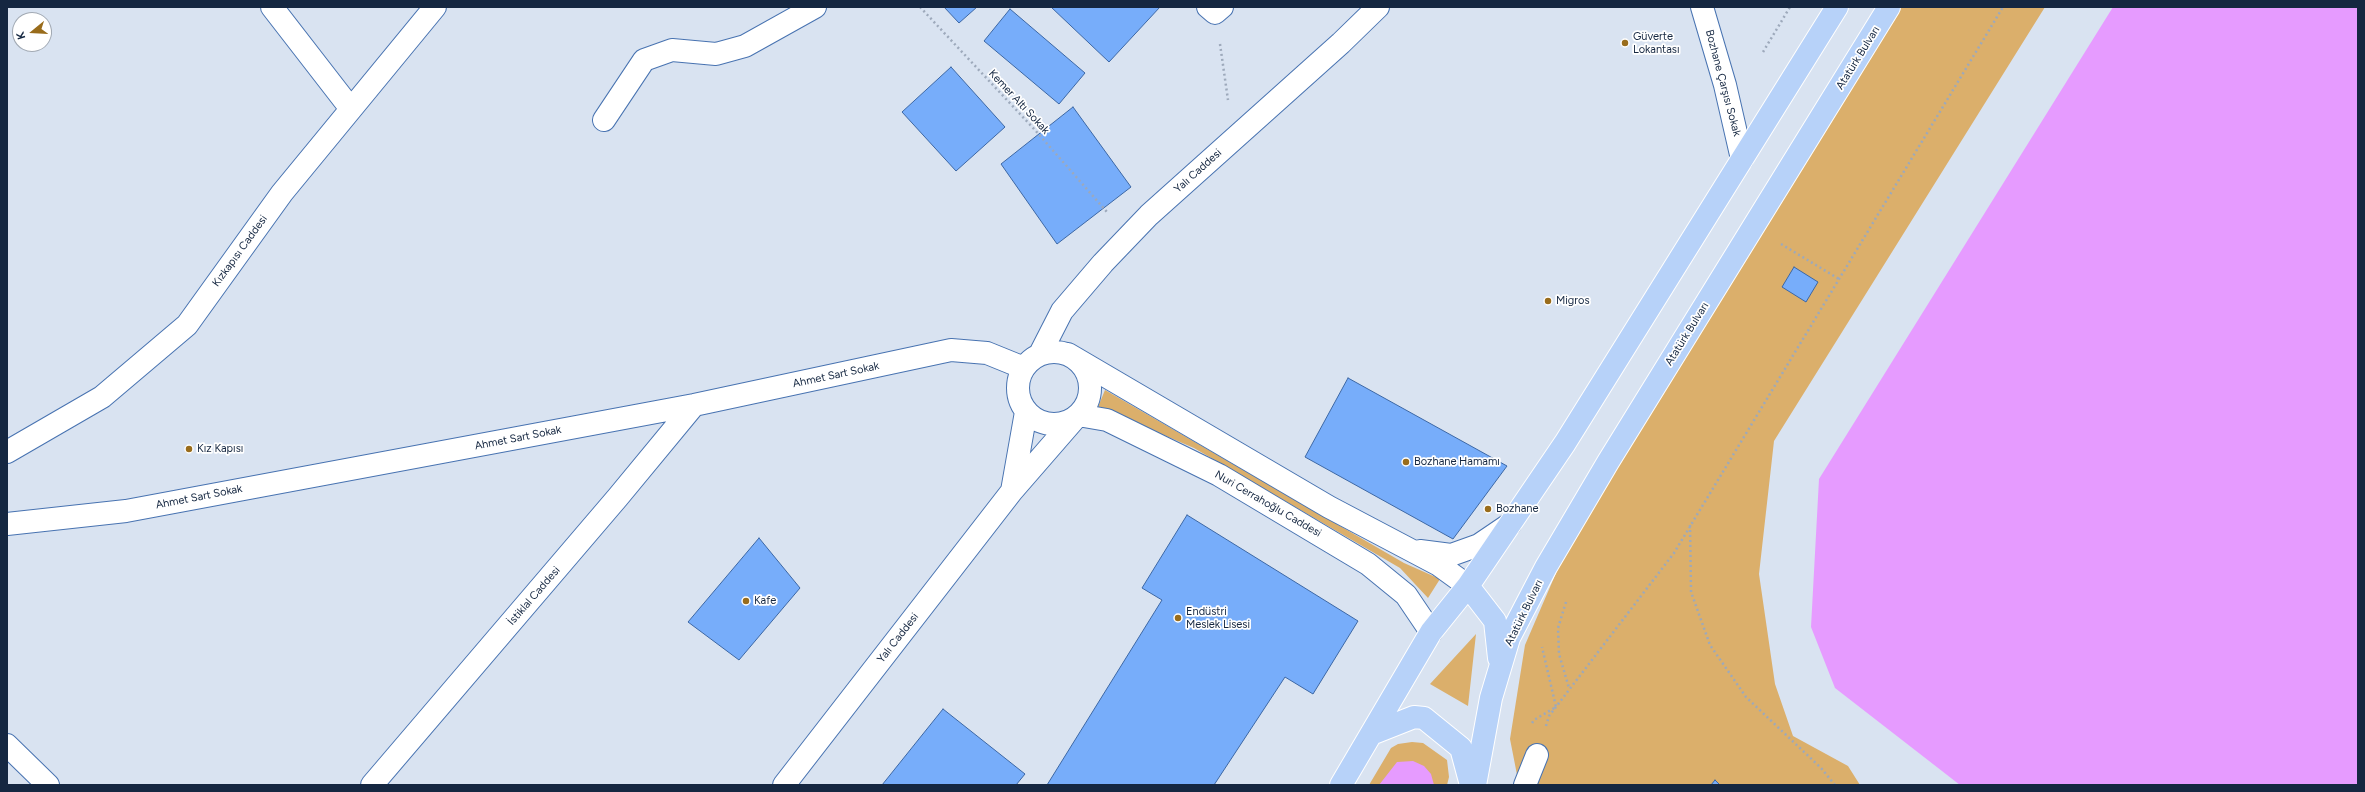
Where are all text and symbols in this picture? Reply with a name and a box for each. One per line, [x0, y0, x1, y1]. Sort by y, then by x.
north arrow [12, 12, 52, 52]
street label: Atatürk Bulvarı [1833, 24, 1883, 92]
street label: Bozhane Çarşısı Sokak [1702, 28, 1744, 138]
text: K [14, 30, 28, 41]
place label: Güverte Lokantası [1633, 30, 1679, 56]
marker: Güverte Lokantası [1620, 38, 1630, 48]
street label: Kemer Altı Sokak [986, 67, 1052, 137]
street label: Yalı Caddesi [1172, 146, 1224, 196]
street label: Kızkapısı Caddesi [210, 213, 270, 289]
place label: Migros [1556, 294, 1590, 308]
marker: Migros [1543, 296, 1553, 306]
street label: Atatürk Bulvarı [1662, 300, 1712, 368]
street label: Ahmet Sart Sokak [792, 359, 880, 391]
street label: Ahmet Sart Sokak [474, 423, 562, 453]
place label: Kız Kapısı [197, 442, 243, 456]
marker: Kız Kapısı [184, 444, 194, 454]
place label: Bozhane Hamamı [1414, 455, 1500, 469]
marker: Bozhane Hamamı [1401, 457, 1411, 467]
street label: Nuri Cerrahoğlu Caddesi [1212, 468, 1324, 540]
street label: Ahmet Sart Sokak [155, 482, 243, 512]
place label: Bozhane [1496, 502, 1538, 516]
marker: Bozhane [1483, 504, 1493, 514]
street label: İstiklal Caddesi [505, 564, 563, 628]
street label: Atatürk Bulvarı [1502, 578, 1546, 648]
place label: Kafe [754, 594, 776, 608]
marker: Kafe [741, 596, 751, 606]
place label: Endüstri Meslek Lisesi [1186, 605, 1250, 631]
street label: Yalı Caddesi [875, 611, 921, 665]
marker: Endüstri Meslek Lisesi [1173, 613, 1183, 623]

